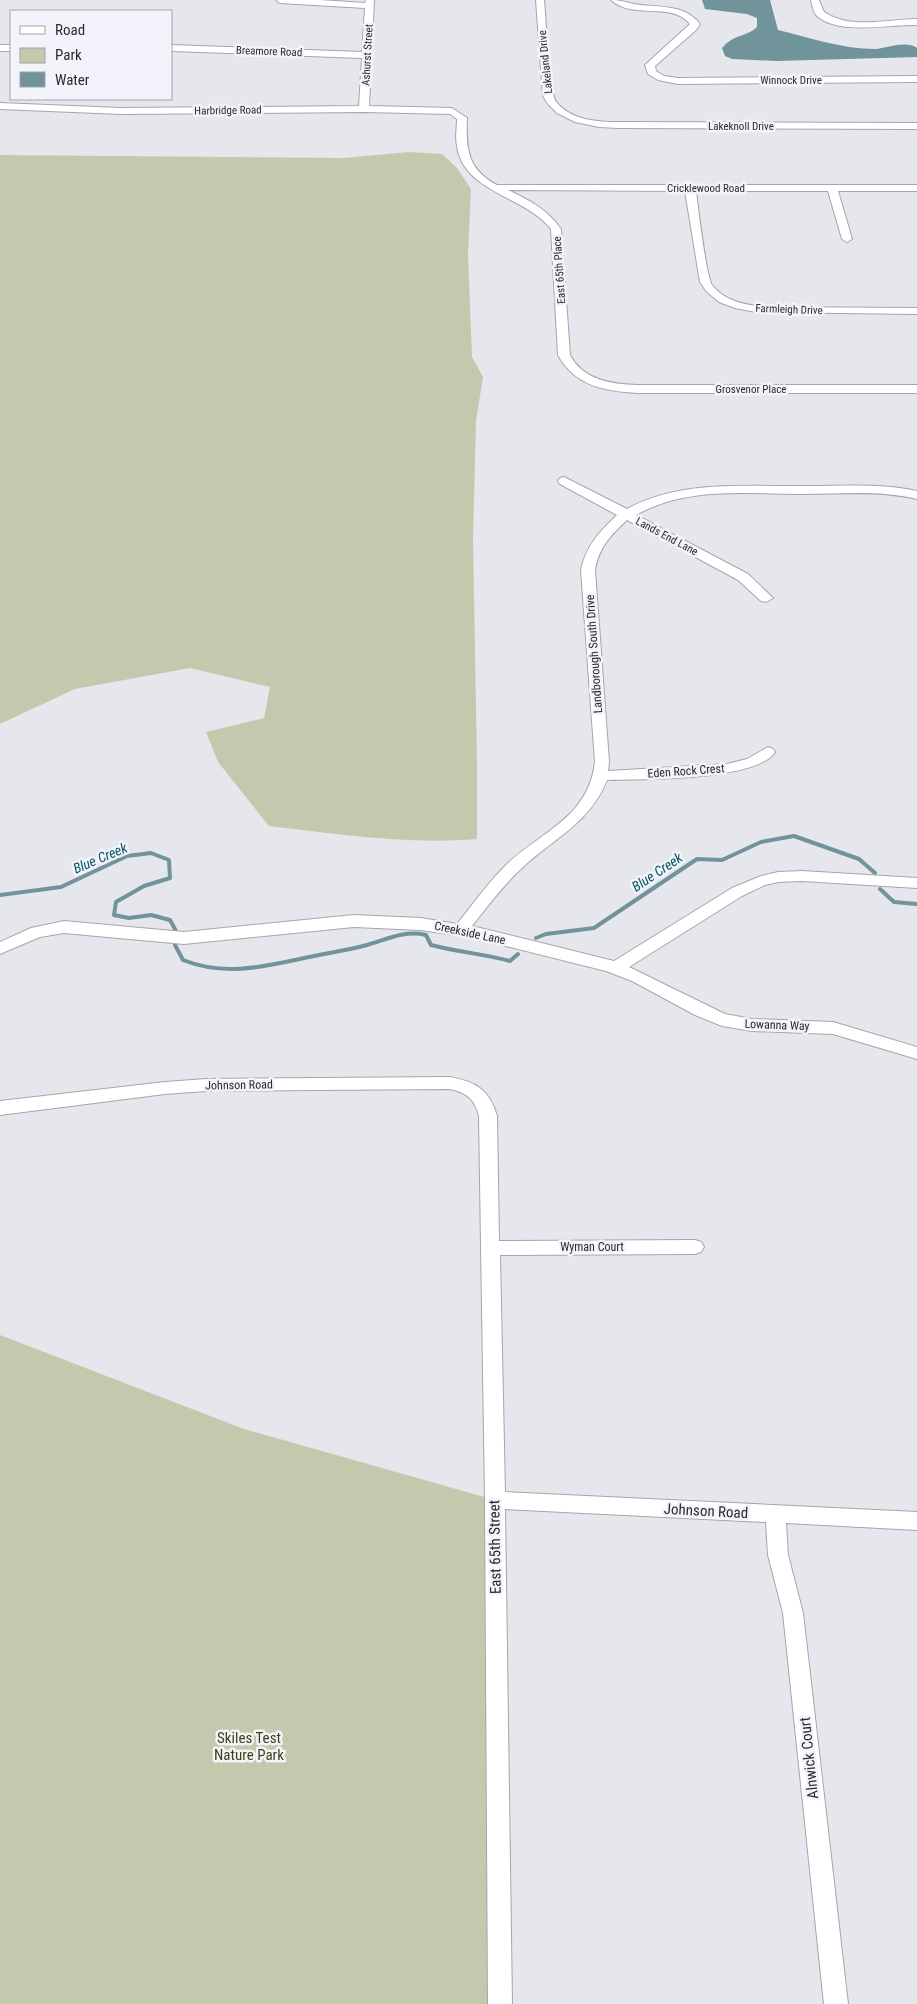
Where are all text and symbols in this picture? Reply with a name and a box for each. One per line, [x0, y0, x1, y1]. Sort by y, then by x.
legend [10, 10, 172, 100]
text: Road [55, 21, 85, 39]
street label: Ashurst Street [359, 24, 376, 86]
street label: Lakeland Drive [536, 30, 555, 94]
street label: Breamore Road [236, 44, 302, 59]
text: Park [55, 46, 82, 64]
text: Water [55, 71, 90, 89]
street label: Winnock Drive [760, 74, 822, 87]
street label: Harbridge Road [194, 103, 262, 118]
street label: Lakeknoll Drive [708, 120, 774, 133]
street label: Cricklewood Road [667, 182, 745, 195]
street label: East 65th Place [551, 236, 568, 304]
street label: Farmleigh Drive [755, 302, 823, 317]
street label: Grosvenor Place [716, 383, 786, 396]
street label: Lands End Lane [633, 515, 700, 558]
street label: Landborough South Drive [583, 594, 605, 714]
street label: Eden Rock Crest [647, 761, 725, 781]
water label: Blue Creek [71, 839, 130, 877]
water label: Blue Creek [629, 849, 686, 895]
street label: Creekside Lane [433, 919, 507, 947]
street label: Lowanna Way [744, 1017, 810, 1033]
street label: Johnson Road [205, 1077, 273, 1093]
street label: Wyman Court [560, 1240, 624, 1254]
street label: East 65th Street [485, 1500, 505, 1594]
street label: Johnson Road [663, 1500, 749, 1522]
street label: Alnwick Court [796, 1716, 822, 1800]
park label: Skiles Test Nature Park [214, 1729, 284, 1764]

